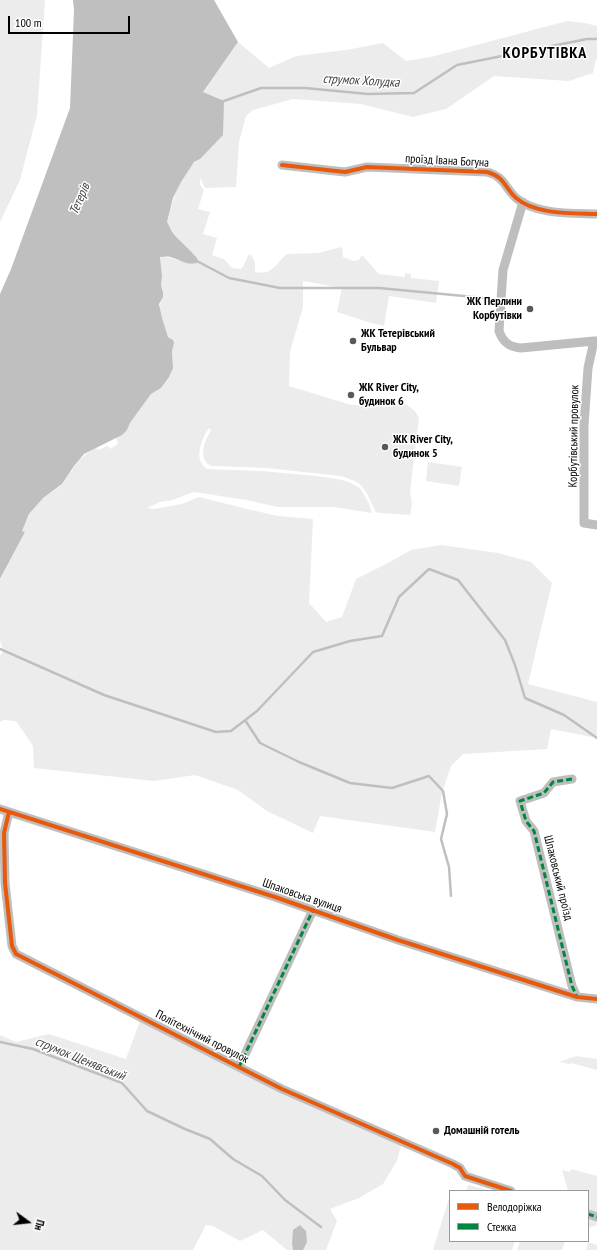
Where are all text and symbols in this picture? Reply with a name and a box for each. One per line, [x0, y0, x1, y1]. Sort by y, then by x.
scale bar [10, 8, 132, 34]
text: 100 m [15, 15, 42, 30]
district label: КОРБУТІВКА [503, 43, 587, 63]
water label: струмок Холудка [322, 71, 400, 91]
street label: проїзд Івана Богуна [405, 152, 489, 170]
water label: Тетерів [66, 181, 94, 217]
place label: ЖК Перлини Корбутівки [467, 295, 522, 323]
marker: ЖК Перлини Корбутівки [525, 304, 535, 314]
place label: ЖК Тетерівський Бульвар [361, 327, 435, 355]
marker: ЖК Тетерівський Бульвар [348, 336, 358, 346]
place label: ЖК River City, будинок 6 [359, 381, 419, 409]
street label: Корбутівський провулок [566, 385, 582, 487]
marker: ЖК River City, будинок 6 [346, 390, 356, 400]
place label: ЖК River City, будинок 5 [393, 433, 453, 461]
marker: ЖК River City, будинок 5 [380, 442, 390, 452]
street label: Шпаковський проїзд [540, 834, 576, 922]
street label: Шпаковська вулиця [260, 876, 344, 916]
street label: Політехнічний провулок [153, 1007, 251, 1067]
water label: струмок Щенявський [33, 1034, 127, 1084]
place label: Домашній готель [444, 1124, 519, 1138]
marker: Домашній готель [431, 1126, 441, 1136]
legend [449, 1190, 589, 1242]
text: Велодоріжка [487, 1199, 542, 1214]
north arrow [8, 1202, 48, 1242]
text: Пн [31, 1218, 48, 1232]
text: Стежка [487, 1219, 516, 1234]

